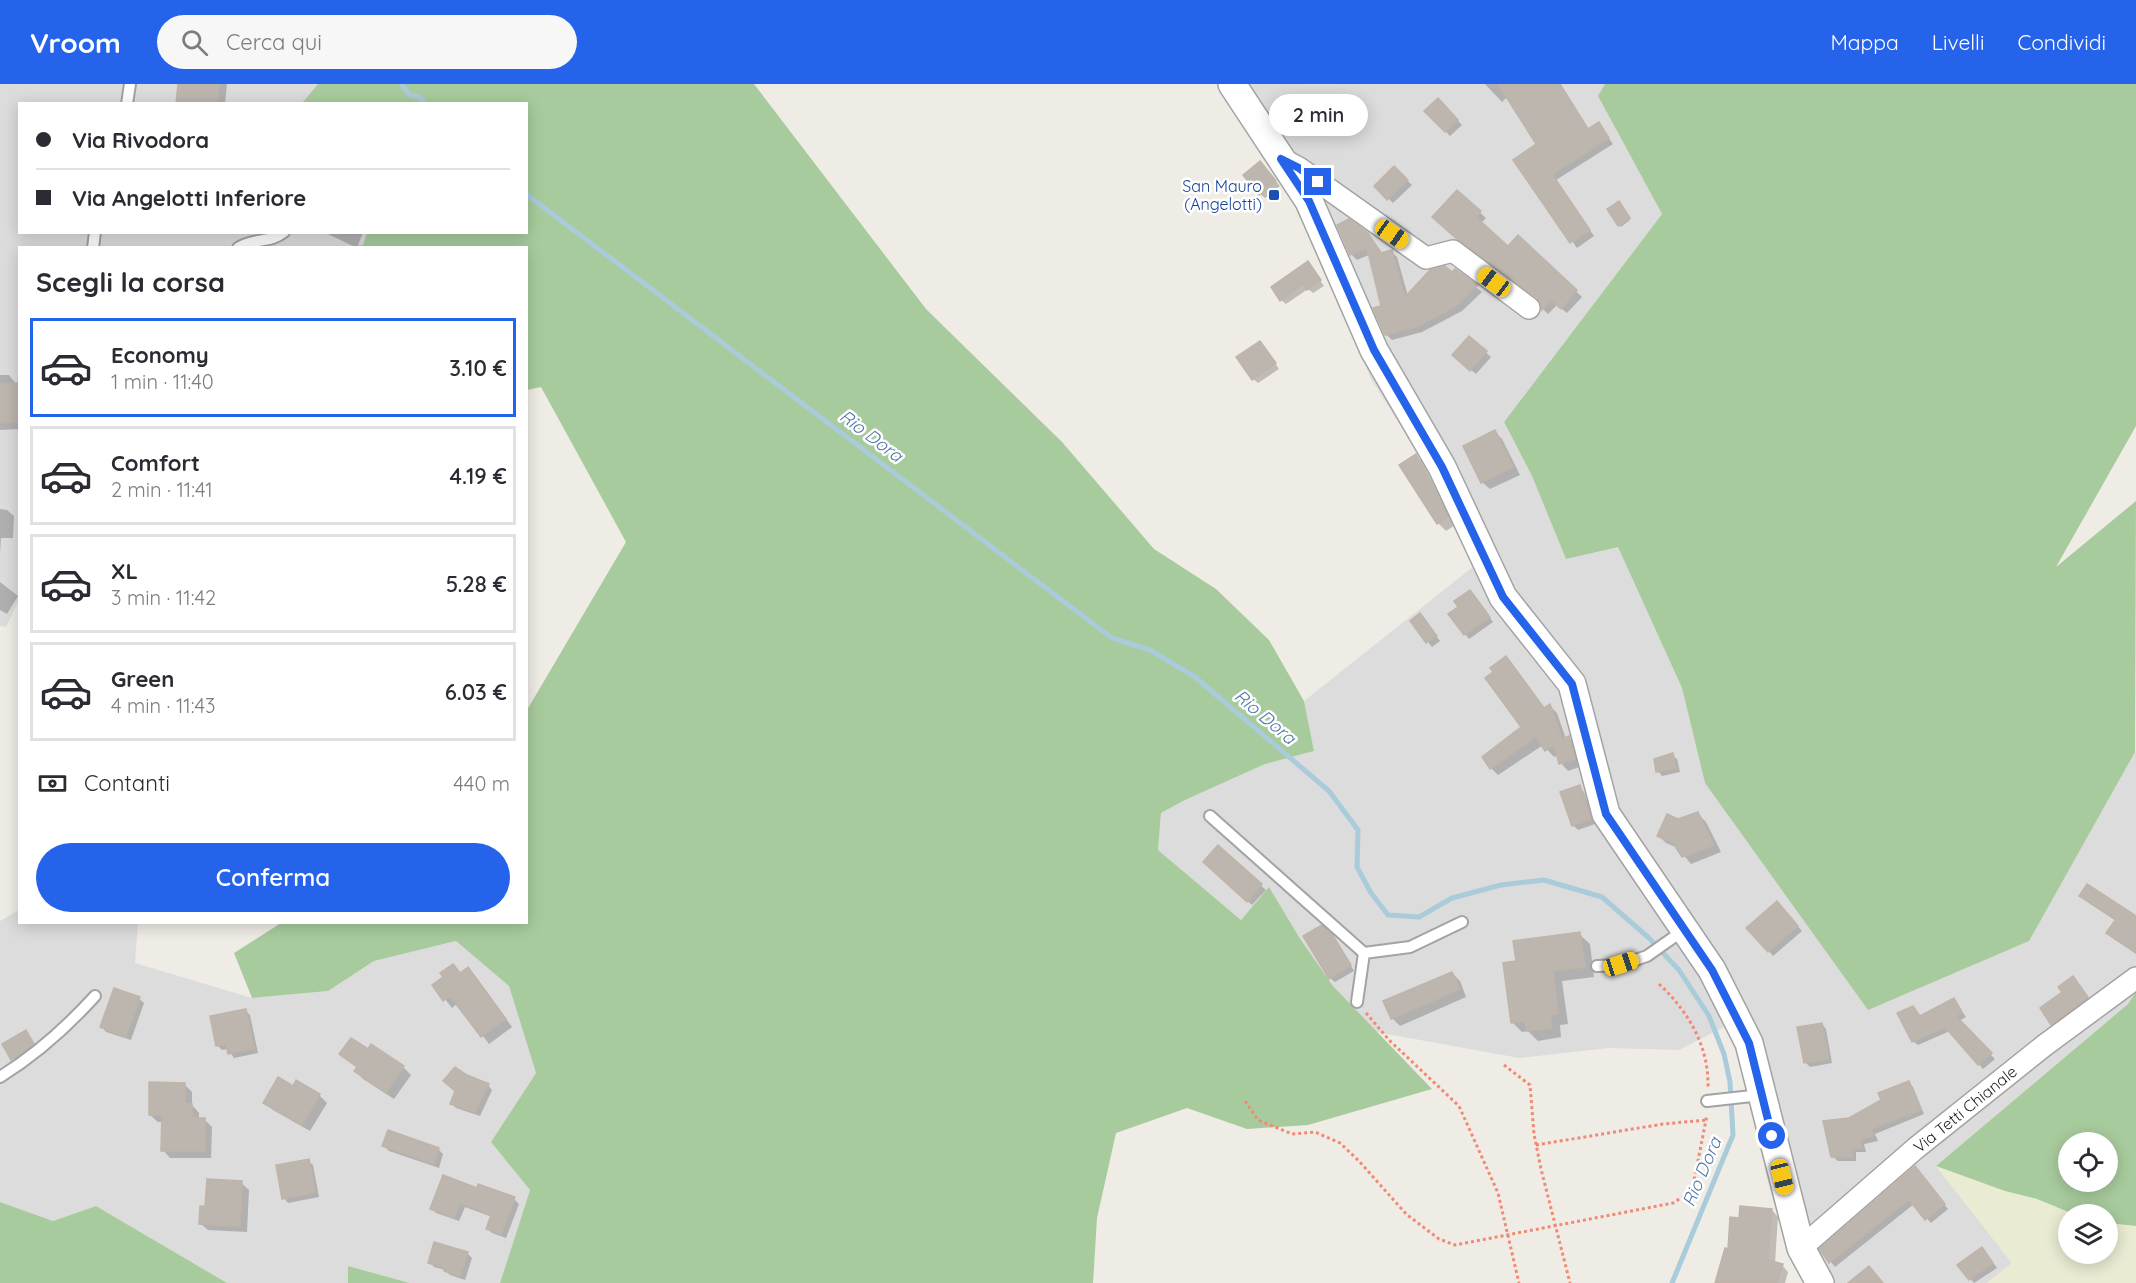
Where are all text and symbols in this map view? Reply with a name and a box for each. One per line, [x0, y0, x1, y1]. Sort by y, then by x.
search box [157, 15, 577, 69]
text: Vroom [30, 25, 121, 60]
icon: search [178, 26, 211, 59]
text: Cerca qui [226, 28, 322, 56]
text: Mappa [1830, 29, 1899, 55]
text: Livelli [1932, 29, 1984, 55]
text: Condividi [2017, 29, 2106, 55]
callout: 2 min [1268, 95, 1368, 137]
text: 2 min [1293, 102, 1344, 127]
text: Via Rivodora [72, 126, 209, 154]
route end [1304, 168, 1331, 195]
place label: San Mauro (Angelotti) [1182, 176, 1262, 214]
text: Via Angelotti Inferiore [72, 184, 306, 212]
marker: San Mauro (Angelotti) [1267, 188, 1281, 202]
car [1372, 216, 1412, 252]
car [1474, 264, 1514, 300]
text: Scegli la corsa [36, 265, 225, 299]
icon: car [39, 341, 93, 395]
text: Economy [111, 341, 209, 369]
text: 3.10 € [449, 354, 507, 382]
text: 1 min · 11:40 [111, 369, 214, 394]
water label: Rio Dora [835, 404, 908, 467]
icon: car [39, 449, 93, 503]
text: Comfort [111, 449, 200, 477]
text: 4.19 € [449, 462, 507, 490]
text: 2 min · 11:41 [111, 477, 213, 502]
icon: car [39, 557, 93, 611]
text: XL [111, 557, 138, 585]
text: 5.28 € [446, 570, 507, 598]
text: 3 min · 11:42 [111, 585, 216, 610]
icon: car [39, 665, 93, 719]
text: Green [111, 665, 174, 693]
text: 6.03 € [445, 678, 507, 706]
water label: Rio Dora [1230, 684, 1302, 750]
text: 4 min · 11:43 [111, 693, 215, 718]
icon: cash [36, 767, 69, 800]
text: Contanti [84, 769, 170, 797]
text: 440 m [453, 771, 510, 796]
button: Conferma [36, 843, 510, 912]
car [1601, 950, 1641, 978]
street label: Via Tetti Chianale [1909, 1061, 2021, 1157]
route start [1758, 1122, 1785, 1149]
map controls [2058, 1132, 2118, 1264]
button: locate [2058, 1132, 2118, 1192]
water label: Rio Dora [1677, 1133, 1727, 1210]
car [1769, 1157, 1795, 1197]
button: layers [2058, 1204, 2118, 1264]

